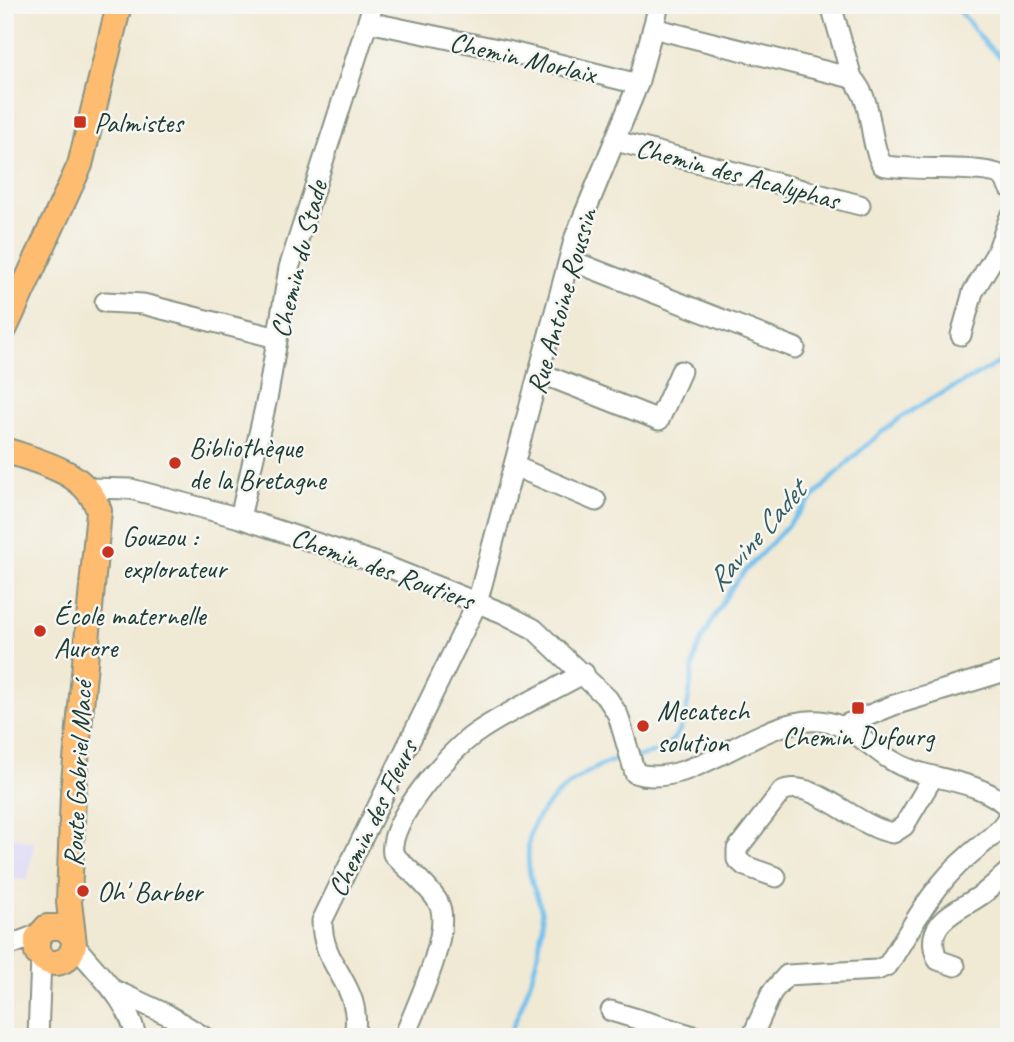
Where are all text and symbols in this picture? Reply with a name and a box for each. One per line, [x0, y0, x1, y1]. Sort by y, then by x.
street label: Chemin Morlaix [446, 24, 602, 92]
place label: Palmistes [94, 105, 185, 140]
marker: Palmistes [72, 114, 88, 130]
street label: Chemin des Acalyphas [632, 130, 846, 218]
street label: Chemin du Stade [262, 175, 335, 341]
street label: Rue Antoine Roussin [518, 203, 605, 398]
place label: Bibliothèque de la Bretagne [189, 430, 327, 497]
marker: Bibliothèque de la Bretagne [167, 455, 183, 471]
water label: Ravine Cadet [698, 469, 818, 599]
place label: Gouzou : explorateur [122, 519, 228, 586]
street label: Chemin des Routiers [287, 519, 481, 619]
marker: Gouzou : explorateur [100, 544, 116, 560]
place label: École maternelle Aurore [54, 598, 208, 665]
marker: École maternelle Aurore [32, 623, 48, 639]
street label: Route Gabriel Macé [55, 676, 100, 868]
place label: Mecatech solution [657, 693, 751, 760]
marker: Chemin Dufourg [850, 700, 866, 716]
marker: Mecatech solution [635, 718, 651, 734]
place label: Chemin Dufourg [782, 719, 936, 754]
street label: Chemin des Fleurs [319, 732, 427, 902]
place label: Oh' Barber [97, 874, 204, 909]
marker: Oh' Barber [75, 883, 91, 899]

